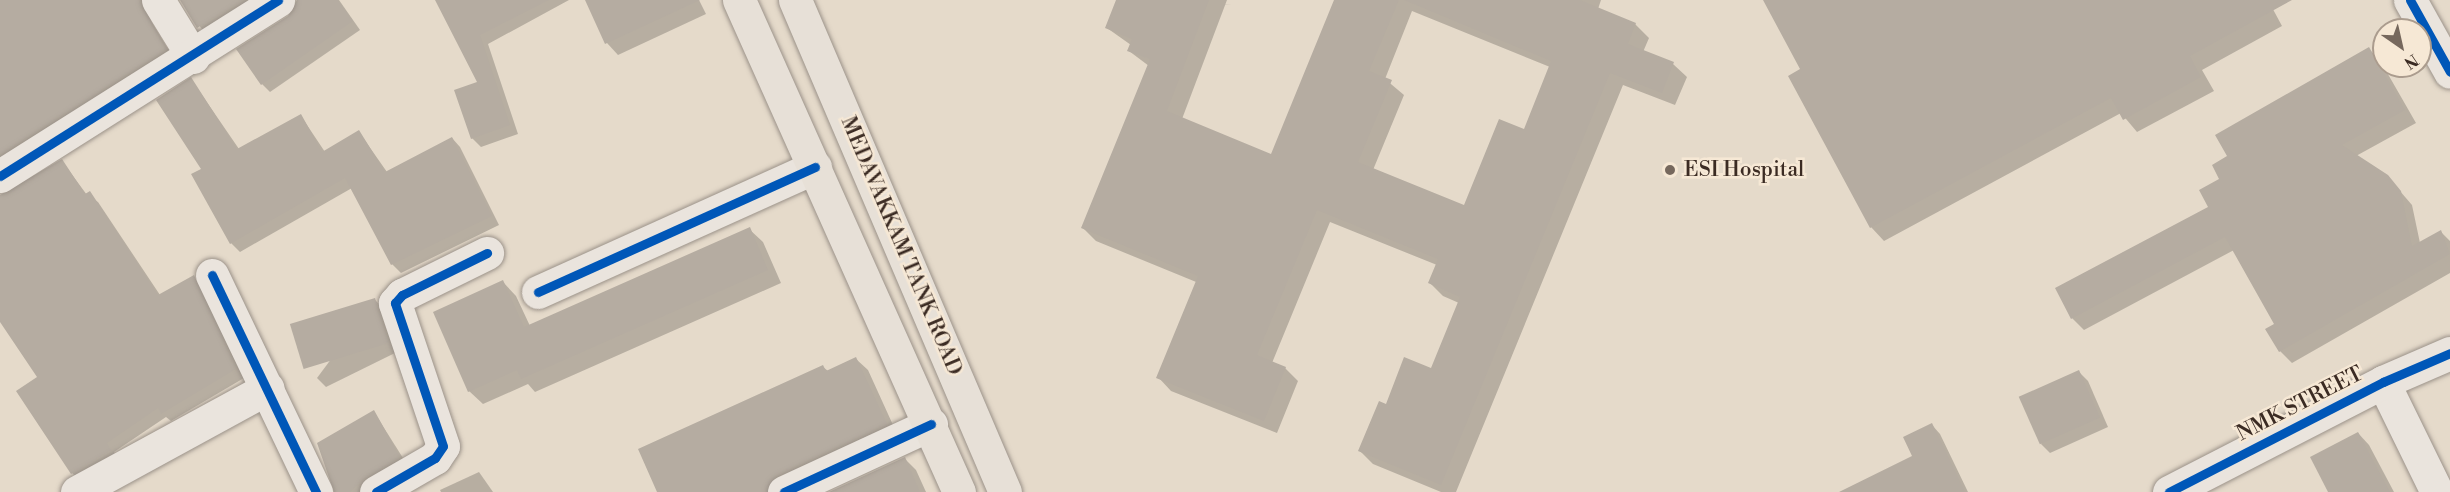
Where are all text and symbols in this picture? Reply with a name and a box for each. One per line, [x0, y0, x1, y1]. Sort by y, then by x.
north arrow [2372, 18, 2432, 78]
text: N [2400, 49, 2422, 73]
street label: MEDAVAKKAM TANK ROAD [835, 113, 967, 379]
place label: ESI Hospital [1684, 157, 1804, 183]
marker: ESI Hospital [1661, 161, 1679, 179]
street label: NMK STREET [2233, 361, 2367, 447]

